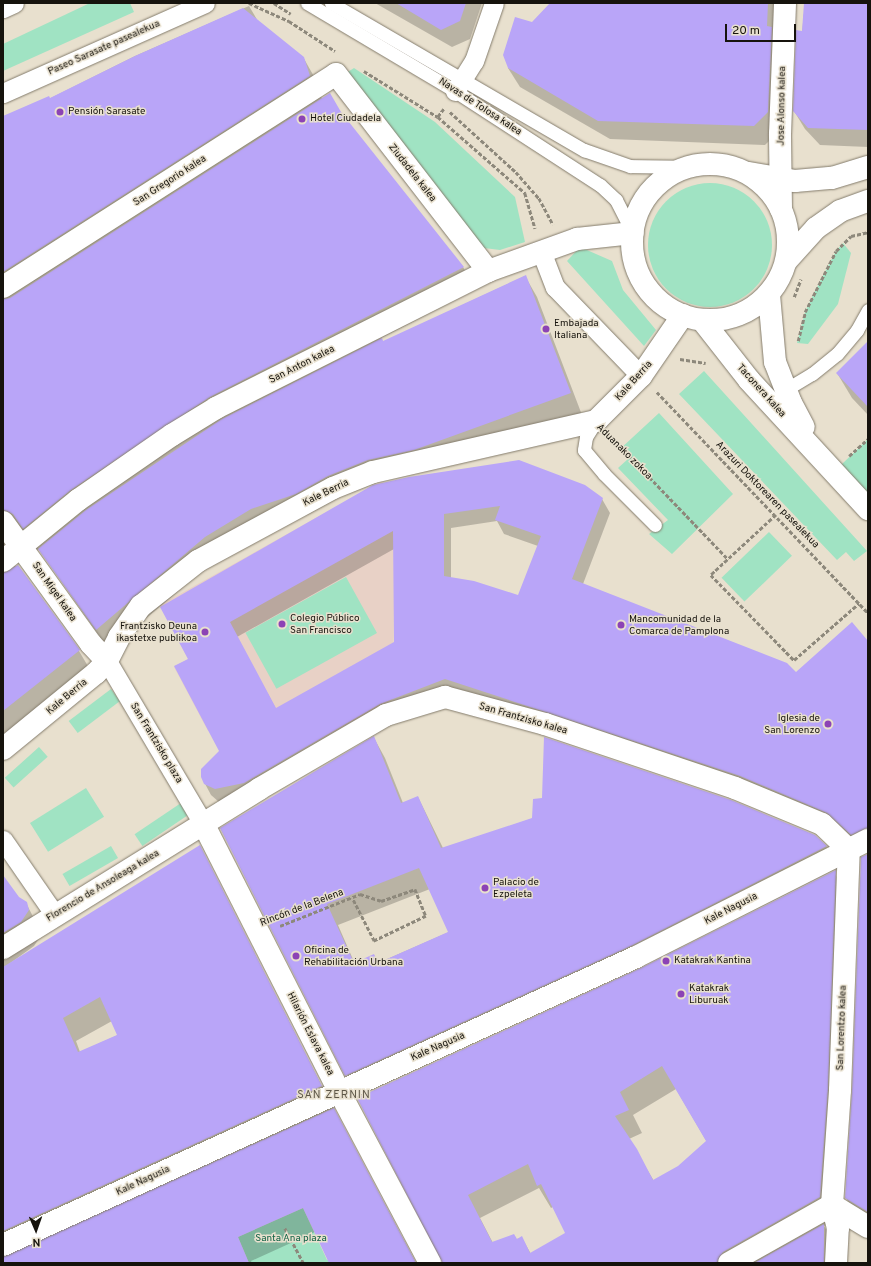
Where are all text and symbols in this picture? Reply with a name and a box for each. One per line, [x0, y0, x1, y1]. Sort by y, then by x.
scale bar [727, 16, 798, 42]
street label: Paseo Sarasate pasealekua [46, 18, 162, 78]
text: 20 m [732, 23, 760, 39]
street label: Jose Alonso kalea [775, 66, 789, 146]
street label: Navas de Tolosa kalea [436, 76, 524, 138]
place label: Pensión Sarasate [68, 106, 145, 118]
marker: Pensión Sarasate [55, 107, 65, 117]
place label: Hotel Ciudadela [310, 113, 381, 125]
marker: Hotel Ciudadela [297, 114, 307, 124]
street label: Ziudadela kalea [386, 142, 438, 204]
street label: San Gregorio kalea [131, 153, 209, 209]
place label: Embajada Italiana [554, 317, 599, 340]
marker: Embajada Italiana [541, 324, 551, 334]
street label: San Anton kalea [267, 343, 337, 387]
street label: Kale Berria [613, 359, 655, 403]
street label: Taconera kalea [734, 362, 788, 420]
street label: Aduanako zokoa [594, 422, 654, 482]
street label: Arazuri Doktorearen pasealekua [713, 439, 821, 551]
street label: Kale Berria [301, 477, 351, 509]
street label: San Migel kalea [29, 560, 79, 624]
place label: Colegio Público San Francisco [290, 612, 360, 636]
place label: Mancomunidad de la Comarca de Pamplona [629, 613, 729, 636]
marker: Colegio Público San Francisco [277, 619, 287, 629]
place label: Frantzisko Deuna ikastetxe publikoa [116, 620, 197, 644]
marker: Mancomunidad de la Comarca de Pamplona [616, 620, 626, 630]
marker: Frantzisko Deuna ikastetxe publikoa [200, 627, 210, 637]
street label: Kale Berria [44, 676, 90, 718]
street label: San Frantzisko plaza [127, 701, 185, 785]
street label: San Frantzisko kalea [477, 701, 569, 737]
place label: Iglesia de San Lorenzo [764, 712, 820, 736]
marker: Iglesia de San Lorenzo [823, 719, 833, 729]
street label: Florencio de Ansoleaga kalea [44, 847, 162, 925]
place label: Palacio de Ezpeleta [493, 876, 539, 900]
marker: Palacio de Ezpeleta [480, 883, 490, 893]
street label: Rincón de la Belena [259, 887, 345, 929]
street label: Kale Nagusia [702, 890, 760, 928]
place label: Oficina de Rehabilitación Urbana [304, 944, 403, 968]
marker: Oficina de Rehabilitación Urbana [291, 951, 301, 961]
place label: Katakrak Kantina [674, 955, 751, 967]
marker: Katakrak Kantina [661, 956, 671, 966]
place label: Katakrak Liburuak [689, 982, 729, 1006]
street label: San Lorentzo kalea [835, 985, 849, 1071]
marker: Katakrak Liburuak [676, 989, 686, 999]
street label: Hilarión Eslava kalea [284, 990, 336, 1078]
street label: Kale Nagusia [409, 1030, 467, 1064]
district label: SAN ZERNIN [297, 1088, 371, 1102]
street label: Kale Nagusia [114, 1163, 172, 1199]
north arrow [16, 1210, 56, 1250]
park label: Santa Ana plaza [255, 1233, 327, 1245]
text: N [32, 1235, 41, 1249]

